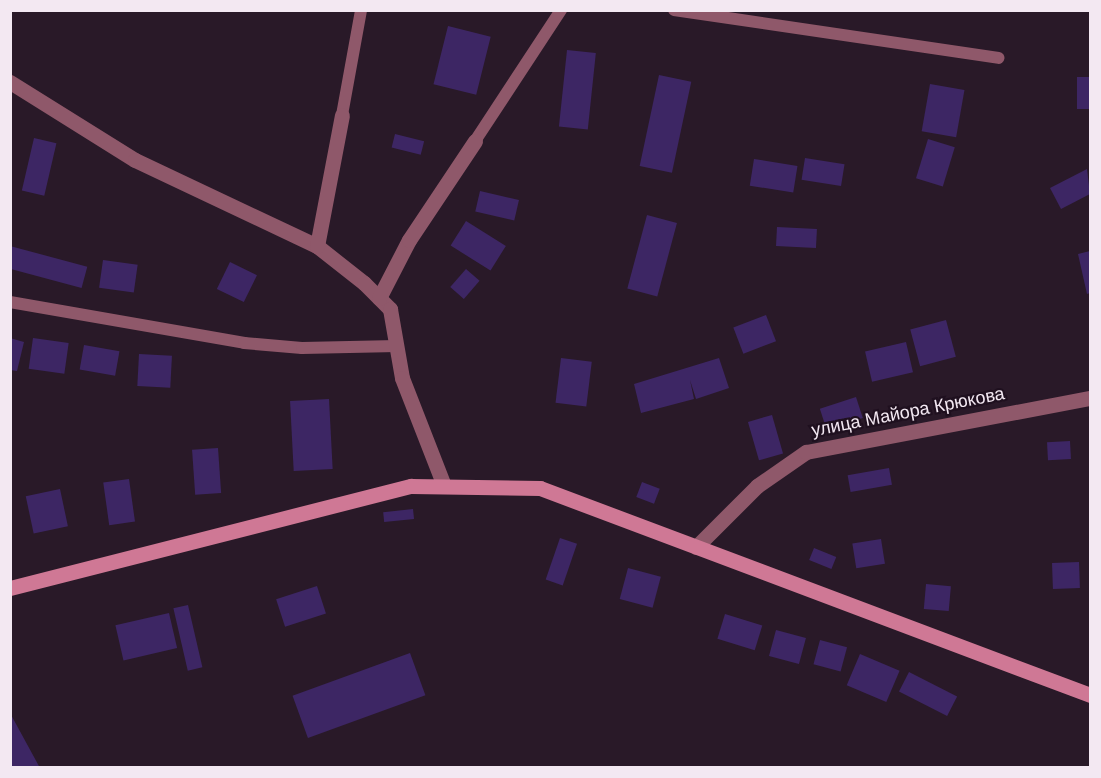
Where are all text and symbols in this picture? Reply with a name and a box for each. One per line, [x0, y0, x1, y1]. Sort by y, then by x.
street label: улица Майора Крюкова [810, 383, 1006, 441]

